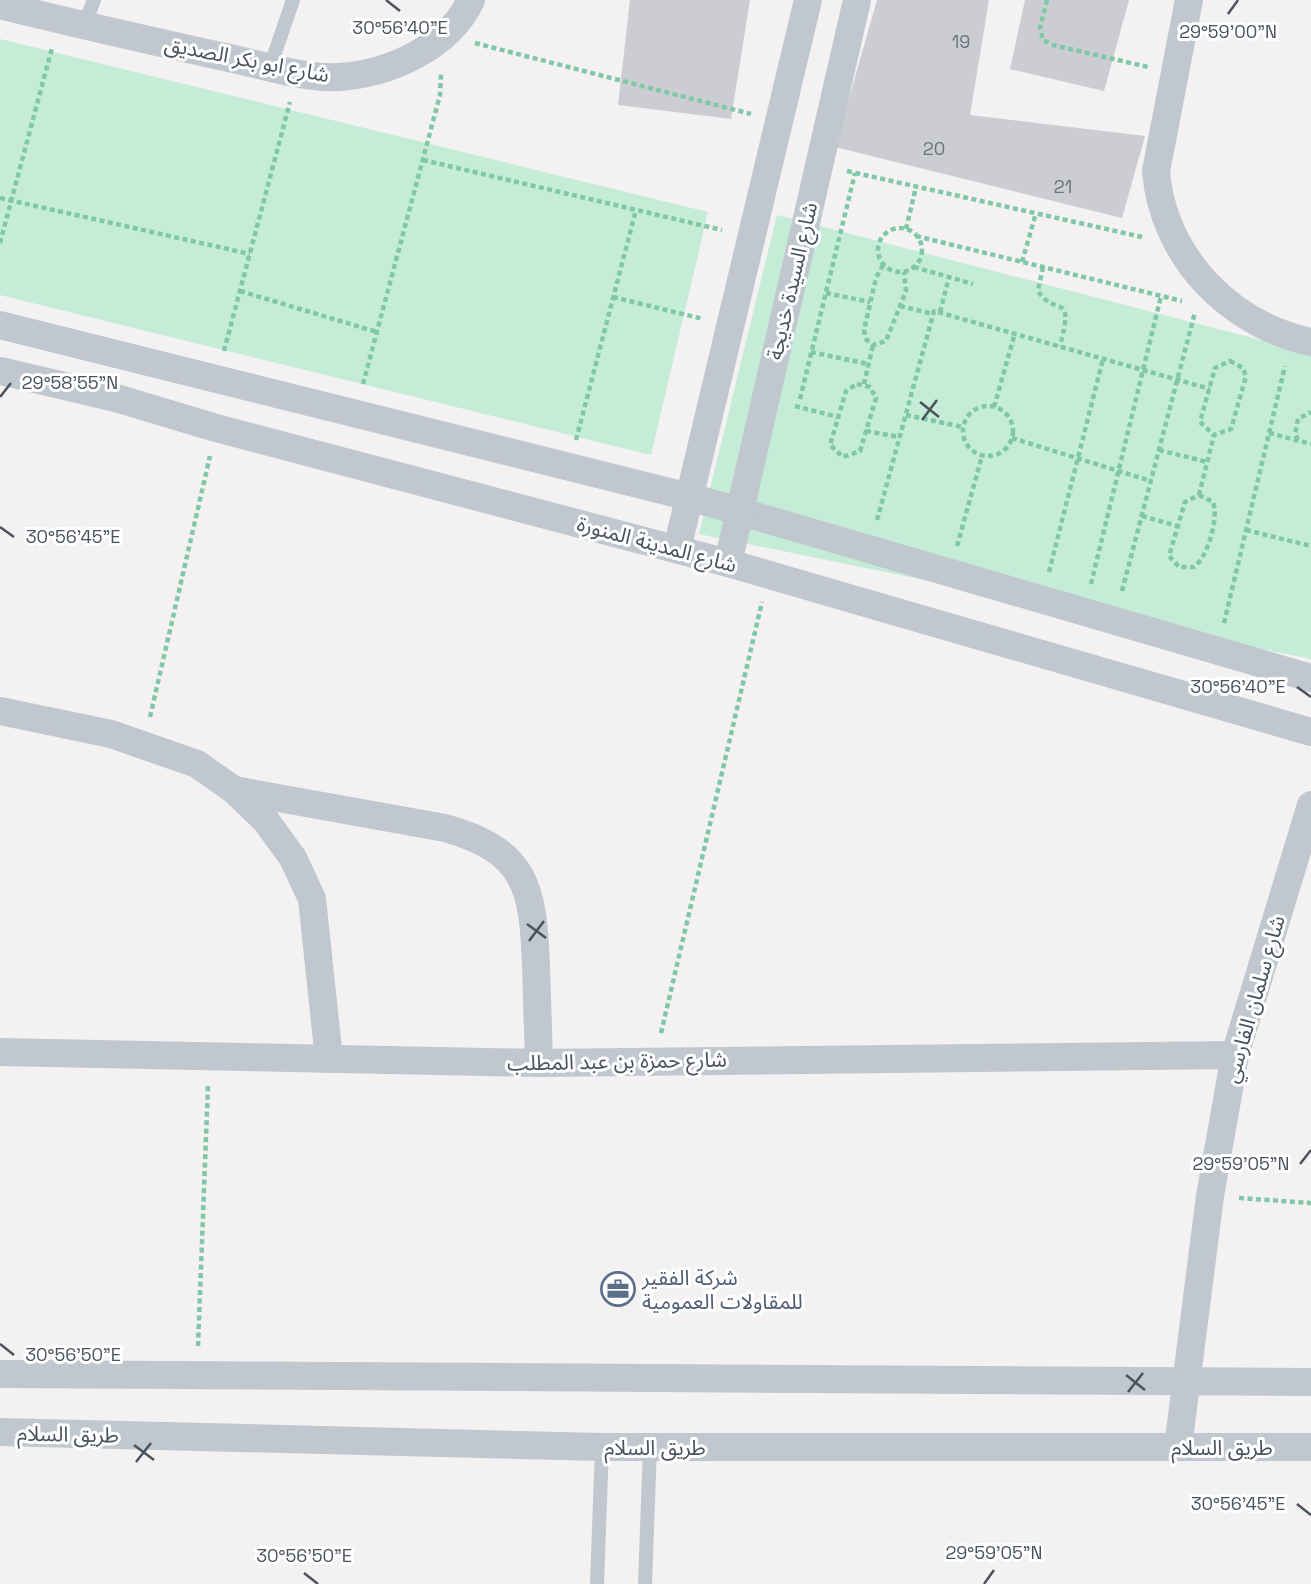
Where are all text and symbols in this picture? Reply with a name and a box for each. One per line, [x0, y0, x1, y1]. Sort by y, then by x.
text: 30°56'40"E [352, 16, 448, 39]
text: 29°59'00"N [1179, 20, 1277, 43]
street label: شارع ابو بكر الصديق [162, 30, 332, 90]
house number: 19 [952, 30, 970, 53]
house number: 20 [923, 137, 945, 160]
house number: 21 [1054, 175, 1072, 198]
street label: شارع السيدة خديجة [761, 200, 825, 363]
text: 29°58'55"N [22, 371, 118, 394]
street label: شارع المدينة المنورة [574, 510, 740, 580]
text: 30°56'45"E [26, 525, 120, 548]
text: 30°56'40"E [1190, 675, 1286, 698]
street label: شارع سلمان الفارسي [1217, 912, 1294, 1087]
street label: شارع حمزة بن عبد المطلب [507, 1046, 727, 1078]
text: 29°59'05"N [1193, 1152, 1289, 1175]
place label: شركة الفقير للمقاولات العمومية [641, 1264, 803, 1315]
office icon: شركة الفقير للمقاولات العمومية [599, 1270, 637, 1308]
text: 30°56'50"E [25, 1343, 121, 1366]
street label: طريق السلام [17, 1420, 119, 1451]
street label: طريق السلام [604, 1434, 706, 1464]
street label: طريق السلام [1171, 1434, 1273, 1464]
text: 30°56'45"E [1191, 1492, 1285, 1515]
text: 29°59'05"N [946, 1541, 1042, 1564]
text: 30°56'50"E [256, 1544, 352, 1567]

